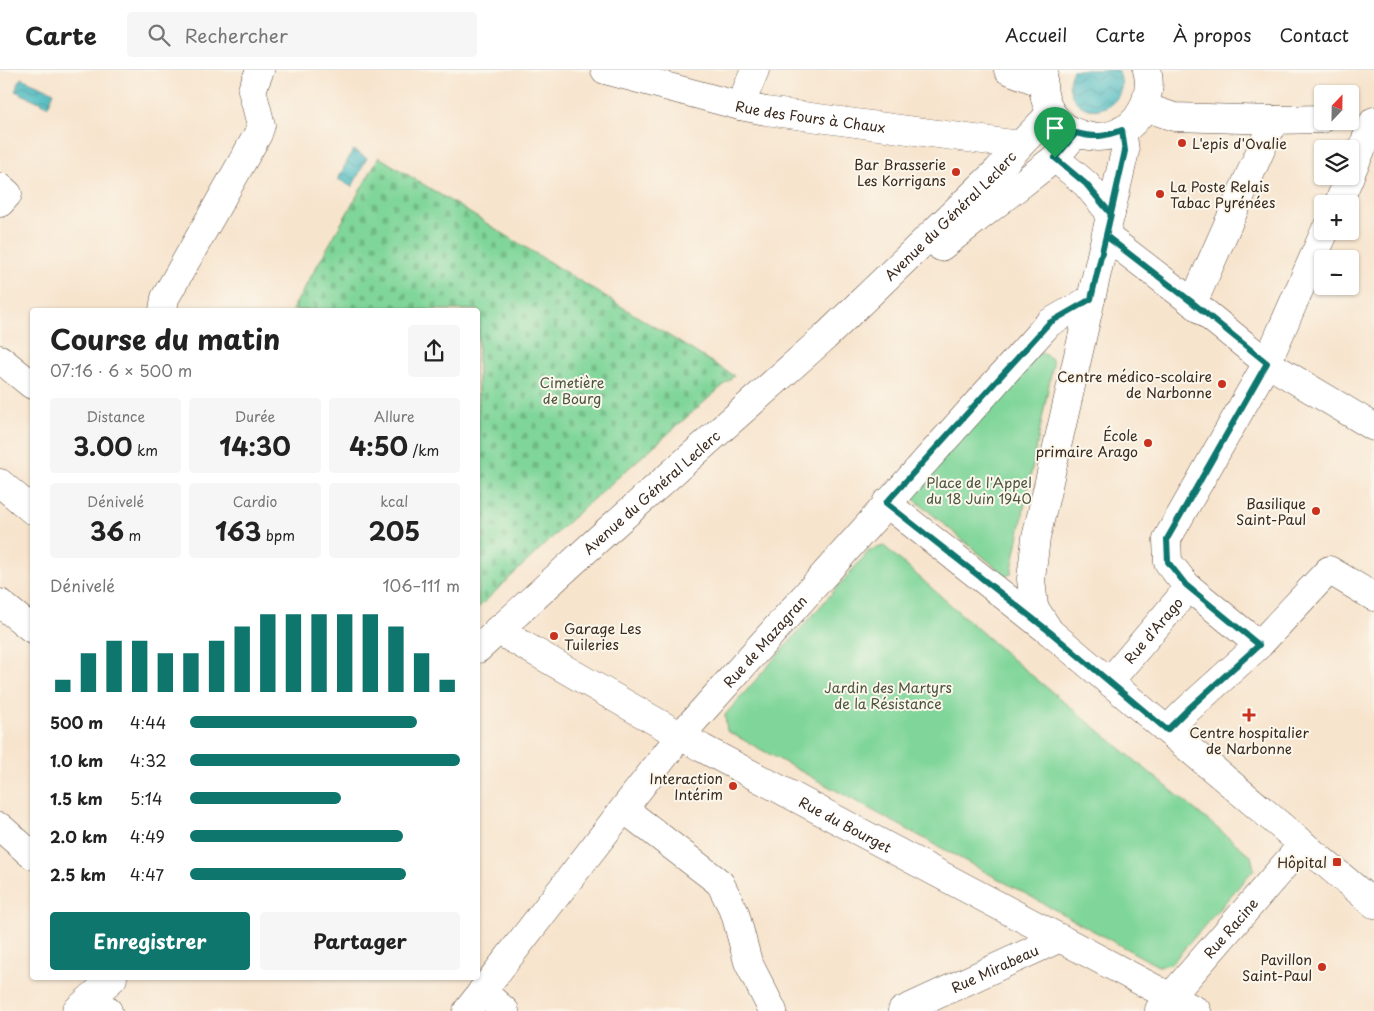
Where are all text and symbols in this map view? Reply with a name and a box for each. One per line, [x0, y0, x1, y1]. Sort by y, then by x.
search box [127, 12, 477, 57]
text: Carte [25, 17, 97, 53]
icon: search [145, 21, 173, 49]
text: Rechercher [185, 21, 288, 49]
text: Accueil [1005, 21, 1067, 48]
text: Carte [1095, 21, 1145, 48]
text: À propos [1173, 21, 1251, 48]
text: Contact [1279, 21, 1349, 48]
north arrow [1314, 85, 1359, 130]
map controls [1314, 85, 1359, 295]
street label: Rue des Fours à Chaux [734, 95, 887, 137]
pin [1034, 107, 1076, 158]
icon: arrive [1041, 114, 1069, 142]
place label: L'epis d'Ovalie [1192, 133, 1287, 154]
marker: L'epis d'Ovalie [1176, 137, 1188, 149]
button: layers [1314, 140, 1359, 185]
street label: Avenue du Général Leclerc [879, 146, 1021, 285]
place label: Bar Brasserie Les Korrigans [854, 154, 946, 191]
marker: Bar Brasserie Les Korrigans [950, 166, 962, 178]
place label: La Poste Relais Tabac Pyrénées [1170, 176, 1275, 213]
marker: La Poste Relais Tabac Pyrénées [1154, 188, 1166, 200]
button: + [1314, 195, 1359, 240]
button: − [1314, 250, 1359, 295]
text: Course du matin [50, 317, 280, 360]
button: share [408, 325, 460, 377]
text: 07:16 · 6 × 500 m [50, 358, 192, 382]
place label: Centre médico-scolaire de Narbonne [1057, 366, 1212, 403]
park label: Cimetière de Bourg [540, 372, 605, 409]
marker: Centre médico-scolaire de Narbonne [1216, 378, 1228, 390]
text: Distance [86, 406, 145, 427]
text: Durée [235, 406, 275, 427]
text: Allure [374, 406, 415, 427]
street label: Avenue du Général Leclerc [578, 425, 724, 559]
place label: École primaire Arago [1036, 425, 1138, 462]
text: 3.00 [73, 427, 132, 465]
text: 14:30 [219, 427, 291, 465]
text: 4:50 [349, 427, 408, 465]
marker: École primaire Arago [1142, 437, 1154, 449]
text: km [132, 440, 158, 461]
text: /km [408, 440, 439, 461]
park label: Place de l'Appel du 18 Juin 1940 [926, 472, 1032, 509]
text: Dénivelé [87, 491, 144, 512]
text: Cardio [233, 491, 277, 512]
text: kcal [380, 491, 408, 512]
place label: Basilique Saint-Paul [1236, 493, 1306, 530]
marker: Basilique Saint-Paul [1310, 505, 1322, 517]
text: 36 [90, 512, 124, 550]
text: 163 [215, 512, 261, 550]
text: 205 [368, 512, 420, 550]
text: m [124, 525, 141, 546]
text: bpm [261, 525, 295, 546]
text: Dénivelé [50, 573, 115, 597]
text: 106–111 m [382, 573, 460, 597]
street label: Rue de Mazagran [718, 591, 811, 692]
street label: Rue d'Arago [1119, 592, 1187, 668]
place label: Garage Les Tuileries [564, 618, 641, 655]
marker: Garage Les Tuileries [548, 630, 560, 642]
park label: Jardin des Martyrs de la Résistance [824, 677, 952, 714]
marker: Centre hospitalier de Narbonne [1242, 708, 1256, 722]
text: 500 m [50, 710, 103, 734]
text: 4:44 [130, 710, 166, 734]
place label: Centre hospitalier de Narbonne [1189, 722, 1309, 759]
text: 1.0 km [50, 748, 103, 772]
text: 4:32 [130, 748, 167, 772]
place label: Interaction Intérim [649, 768, 723, 805]
marker: Interaction Intérim [727, 780, 739, 792]
text: 1.5 km [50, 786, 103, 810]
text: 5:14 [130, 786, 163, 810]
street label: Rue du Bourget [796, 791, 896, 858]
text: 2.0 km [50, 824, 107, 848]
text: 4:49 [130, 824, 165, 848]
place label: Hôpital [1277, 852, 1327, 873]
marker: Hôpital [1331, 856, 1343, 868]
text: 2.5 km [50, 862, 106, 886]
text: 4:47 [130, 862, 164, 886]
street label: Rue Racine [1198, 893, 1263, 962]
button: Enregistrer [50, 912, 250, 970]
button: Partager [260, 912, 460, 970]
street label: Rue Mirabeau [947, 939, 1042, 997]
place label: Pavillon Saint-Paul [1242, 949, 1312, 986]
marker: Pavillon Saint-Paul [1316, 961, 1328, 973]

